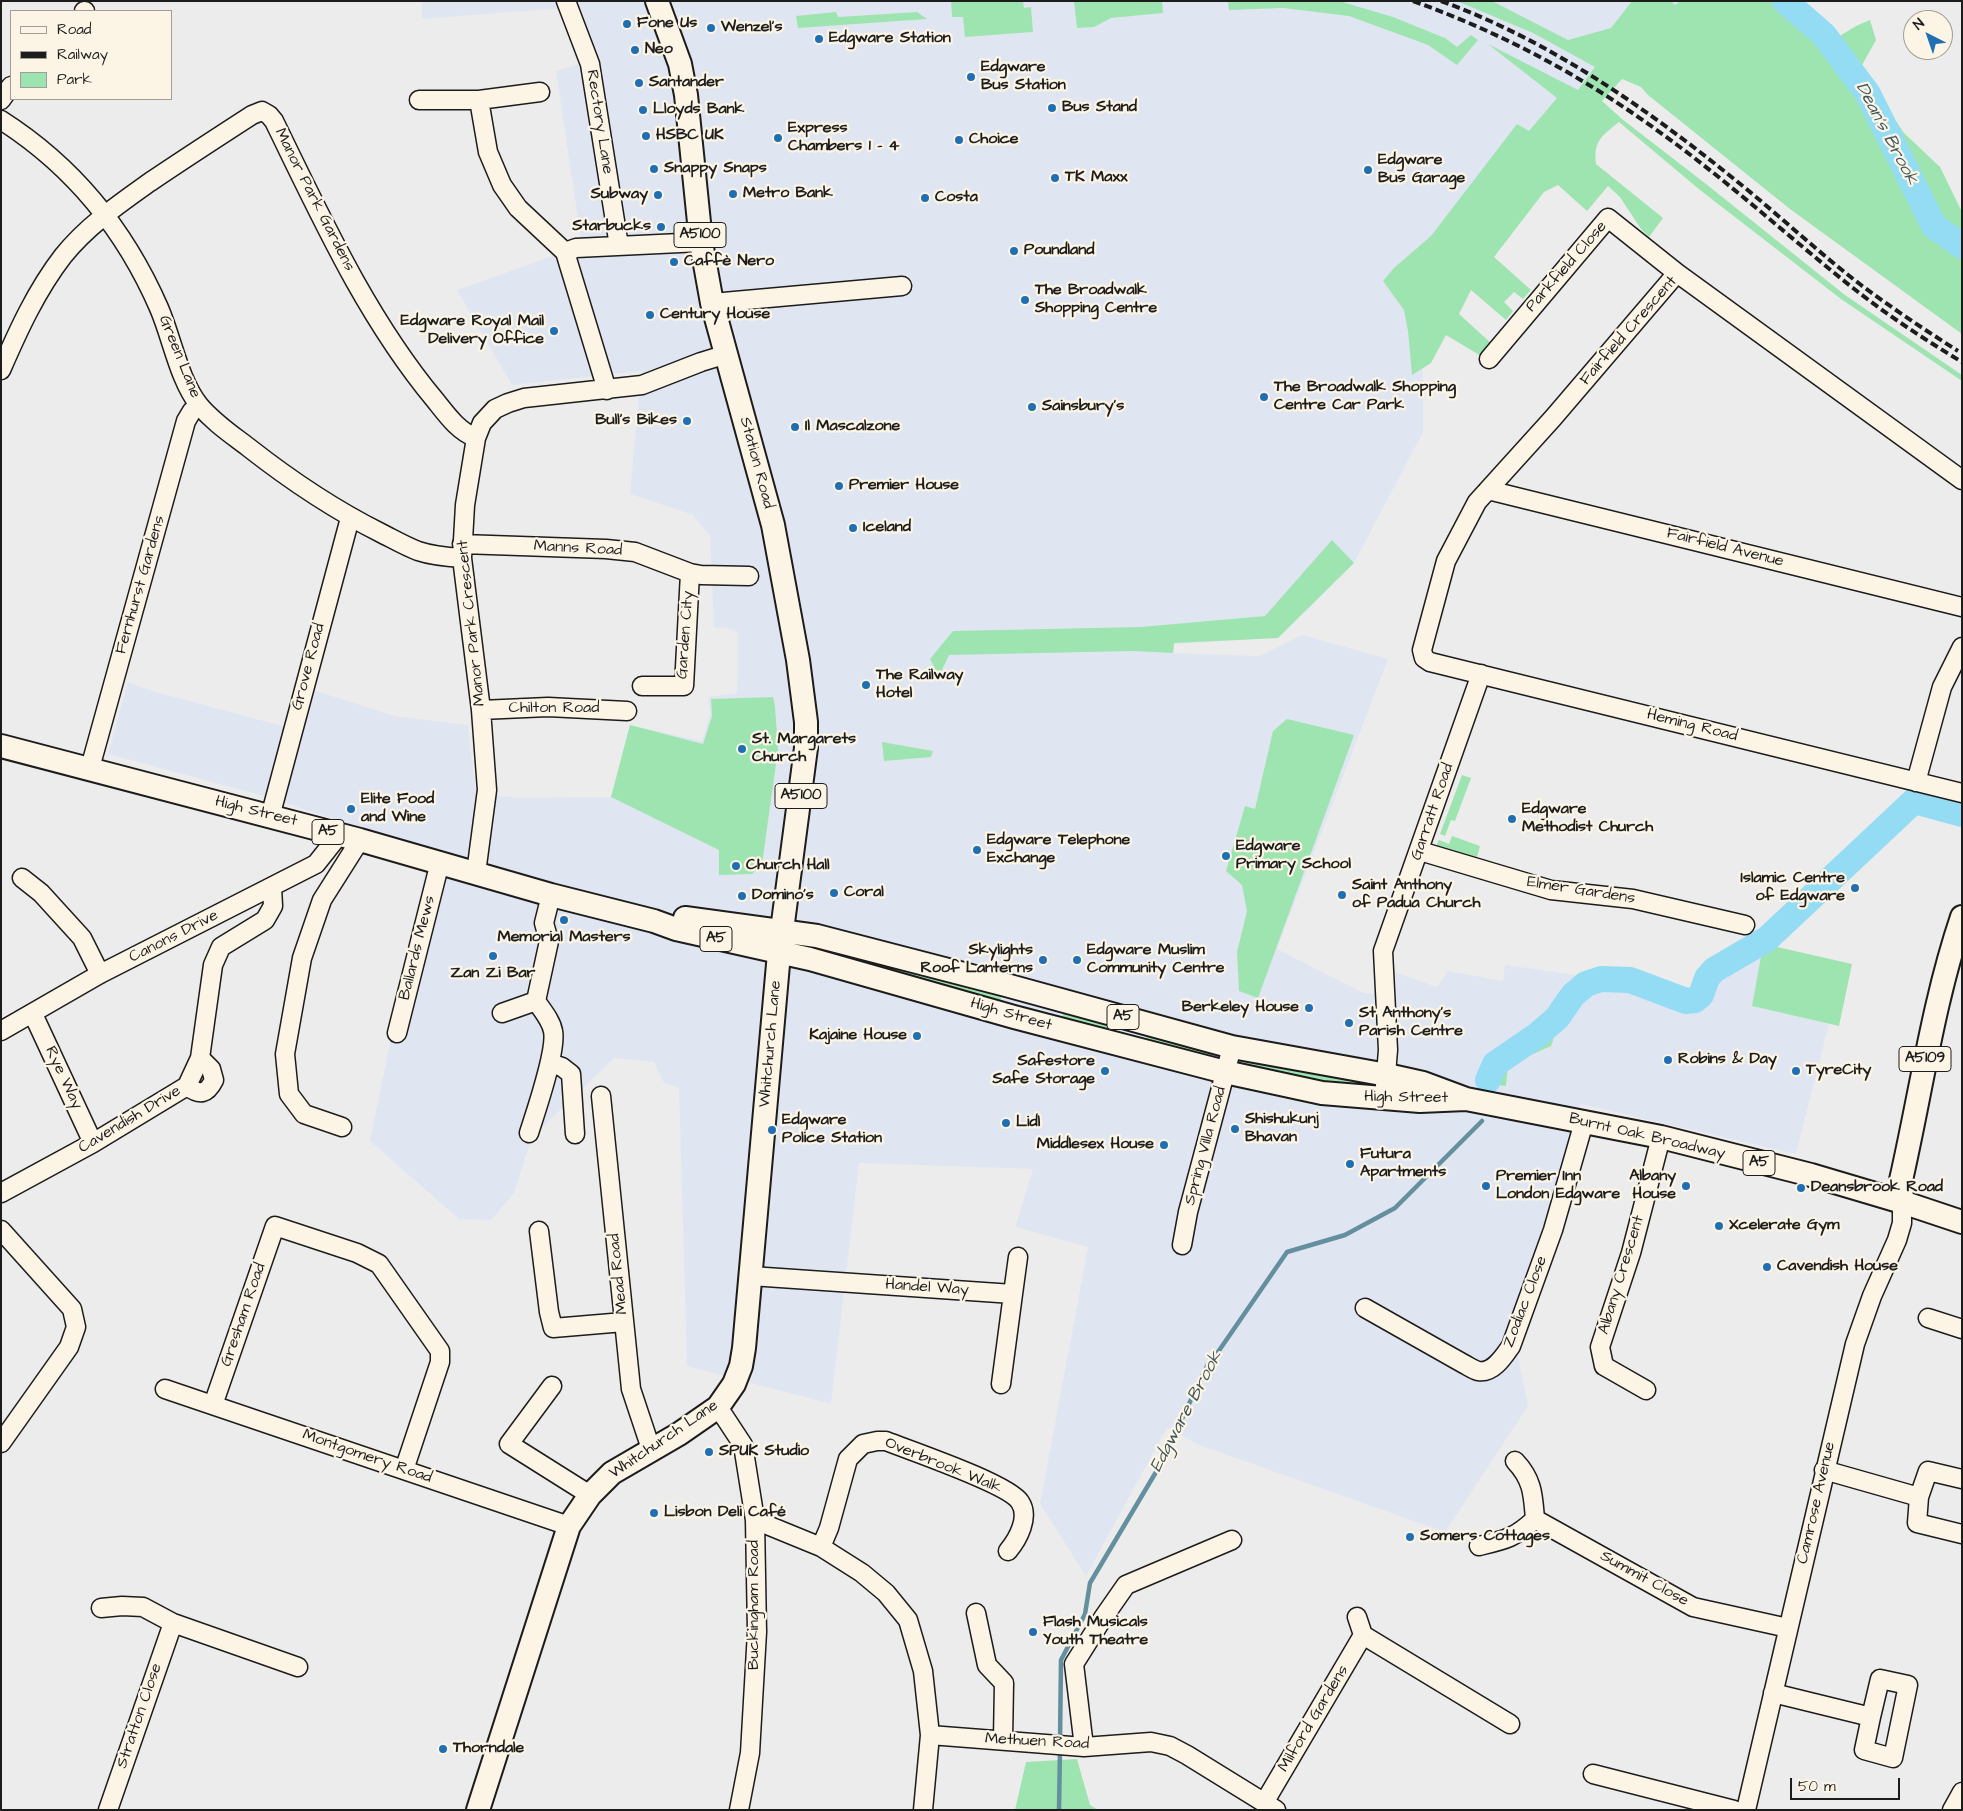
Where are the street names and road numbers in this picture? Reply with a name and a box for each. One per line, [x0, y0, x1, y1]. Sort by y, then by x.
street label: Rectory Lane [581, 68, 617, 176]
street label: Manor Park Gardens [270, 125, 358, 275]
street label: Parkfield Close [1522, 218, 1612, 316]
road number: A5100 [674, 222, 726, 248]
street label: Fairfield Crescent [1576, 273, 1682, 389]
street label: Green Lane [154, 313, 204, 401]
street label: Station Road [735, 415, 777, 511]
street label: Fernhurst Gardens [112, 513, 170, 657]
street label: Fairfield Avenue [1664, 524, 1786, 572]
street label: Manns Road [533, 537, 623, 561]
street label: Manor Park Crescent [454, 539, 490, 707]
street label: Garden City [673, 590, 699, 680]
street label: Grove Road [288, 622, 330, 712]
street label: Chilton Road [509, 699, 599, 719]
street label: Heming Road [1645, 705, 1739, 747]
street label: Garratt Road [1407, 761, 1459, 863]
road number: A5100 [775, 784, 827, 808]
street label: High Street [213, 793, 299, 831]
road number: A5 [312, 820, 344, 844]
street label: Elmer Gardens [1526, 873, 1636, 909]
street label: Ballards Mews [396, 894, 440, 1002]
street label: Canons Drive [126, 906, 222, 968]
road number: A5 [700, 926, 732, 952]
street label: Whitchurch Lane [756, 980, 786, 1108]
street label: High Street [968, 994, 1054, 1036]
road number: A5 [1107, 1004, 1139, 1030]
street label: Rye Way [40, 1043, 86, 1113]
road number: A5109 [1899, 1046, 1951, 1072]
street label: Cavendish Drive [75, 1082, 185, 1158]
street label: Spring Villa Road [1181, 1085, 1231, 1207]
street label: High Street [1364, 1088, 1448, 1108]
street label: Burnt Oak Broadway [1567, 1110, 1727, 1164]
road number: A5 [1743, 1150, 1775, 1176]
street label: Albany Crescent [1595, 1213, 1649, 1337]
street label: Mead Road [605, 1233, 633, 1315]
street label: Zodiac Close [1500, 1254, 1552, 1350]
street label: Gresham Road [217, 1261, 271, 1369]
street label: Handel Way [885, 1276, 969, 1300]
street label: Whitchurch Lane [606, 1396, 722, 1484]
street label: Montgomery Road [300, 1426, 434, 1488]
street label: Overbrook Walk [882, 1434, 1004, 1498]
street label: Camrose Avenue [1794, 1440, 1840, 1566]
street label: Buckingham Road [745, 1540, 765, 1670]
street label: Summit Close [1596, 1547, 1692, 1611]
street label: Stratton Close [113, 1661, 167, 1771]
street label: Milford Gardens [1275, 1662, 1353, 1776]
street label: Methuen Road [984, 1730, 1090, 1754]

